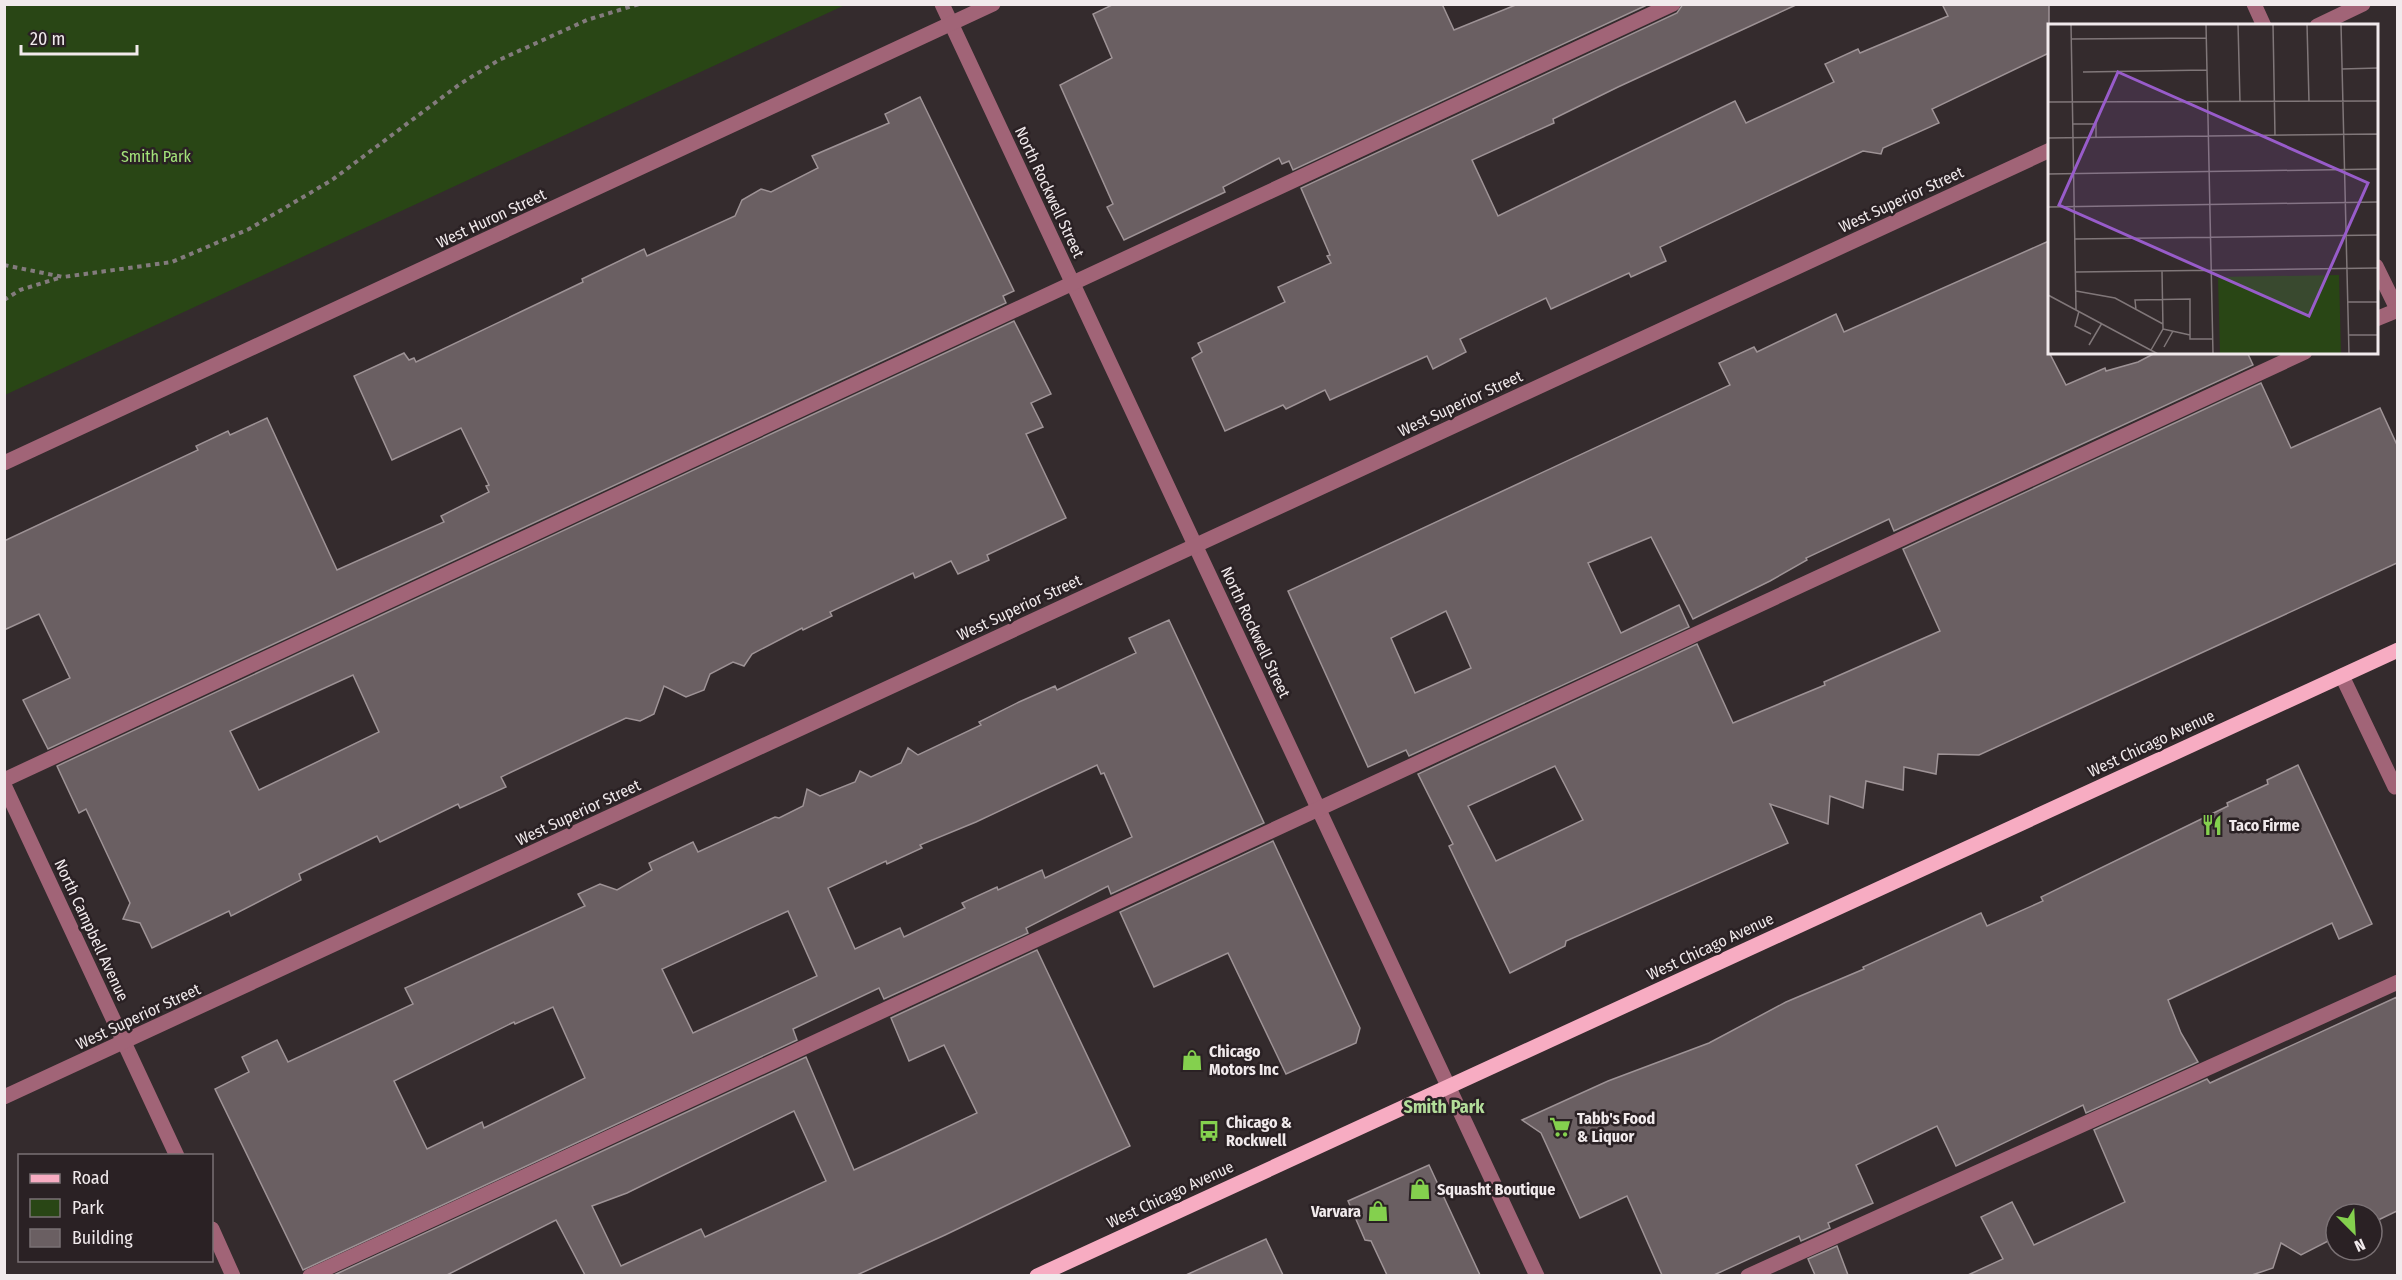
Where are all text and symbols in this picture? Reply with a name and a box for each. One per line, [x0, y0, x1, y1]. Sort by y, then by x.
scale bar [21, 18, 136, 56]
inset map [2048, 24, 2378, 354]
text: 20 m [30, 28, 65, 50]
street label: North Rockwell Street [1011, 124, 1089, 261]
park label: Smith Park [121, 147, 192, 166]
street label: West Superior Street [1836, 162, 1967, 237]
street label: West Huron Street [433, 184, 550, 252]
street label: West Superior Street [1395, 366, 1526, 441]
street label: North Rockwell Street [1217, 564, 1295, 701]
street label: West Superior Street [954, 570, 1085, 645]
street label: West Chicago Avenue [2085, 706, 2218, 781]
street label: West Superior Street [513, 775, 644, 850]
restaurant icon: Taco Firme [2200, 813, 2224, 837]
place label: Taco Firme [2229, 816, 2300, 835]
street label: North Campbell Avenue [50, 856, 133, 1004]
street label: West Chicago Avenue [1644, 909, 1777, 984]
street label: West Superior Street [73, 979, 204, 1054]
place label: Chicago Motors Inc [1209, 1042, 1279, 1079]
shop icon: Chicago Motors Inc [1180, 1048, 1204, 1072]
district label: Smith Park [1404, 1096, 1485, 1118]
place label: Tabb's Food & Liquor [1577, 1109, 1655, 1146]
place label: Chicago & Rockwell [1226, 1113, 1292, 1150]
supermarket icon: Tabb's Food & Liquor [1548, 1115, 1572, 1139]
bus stop icon: Chicago & Rockwell [1197, 1119, 1221, 1143]
legend [18, 1154, 213, 1262]
street label: West Chicago Avenue [1104, 1157, 1237, 1232]
text: Road [72, 1167, 109, 1189]
shop icon: Squasht Boutique [1408, 1177, 1432, 1201]
place label: Squasht Boutique [1437, 1180, 1555, 1199]
text: Park [72, 1197, 105, 1219]
shop icon: Varvara [1366, 1199, 1390, 1223]
place label: Varvara [1310, 1202, 1361, 1221]
north arrow [2324, 1202, 2384, 1262]
text: Building [72, 1227, 133, 1249]
text: N [2352, 1235, 2368, 1256]

